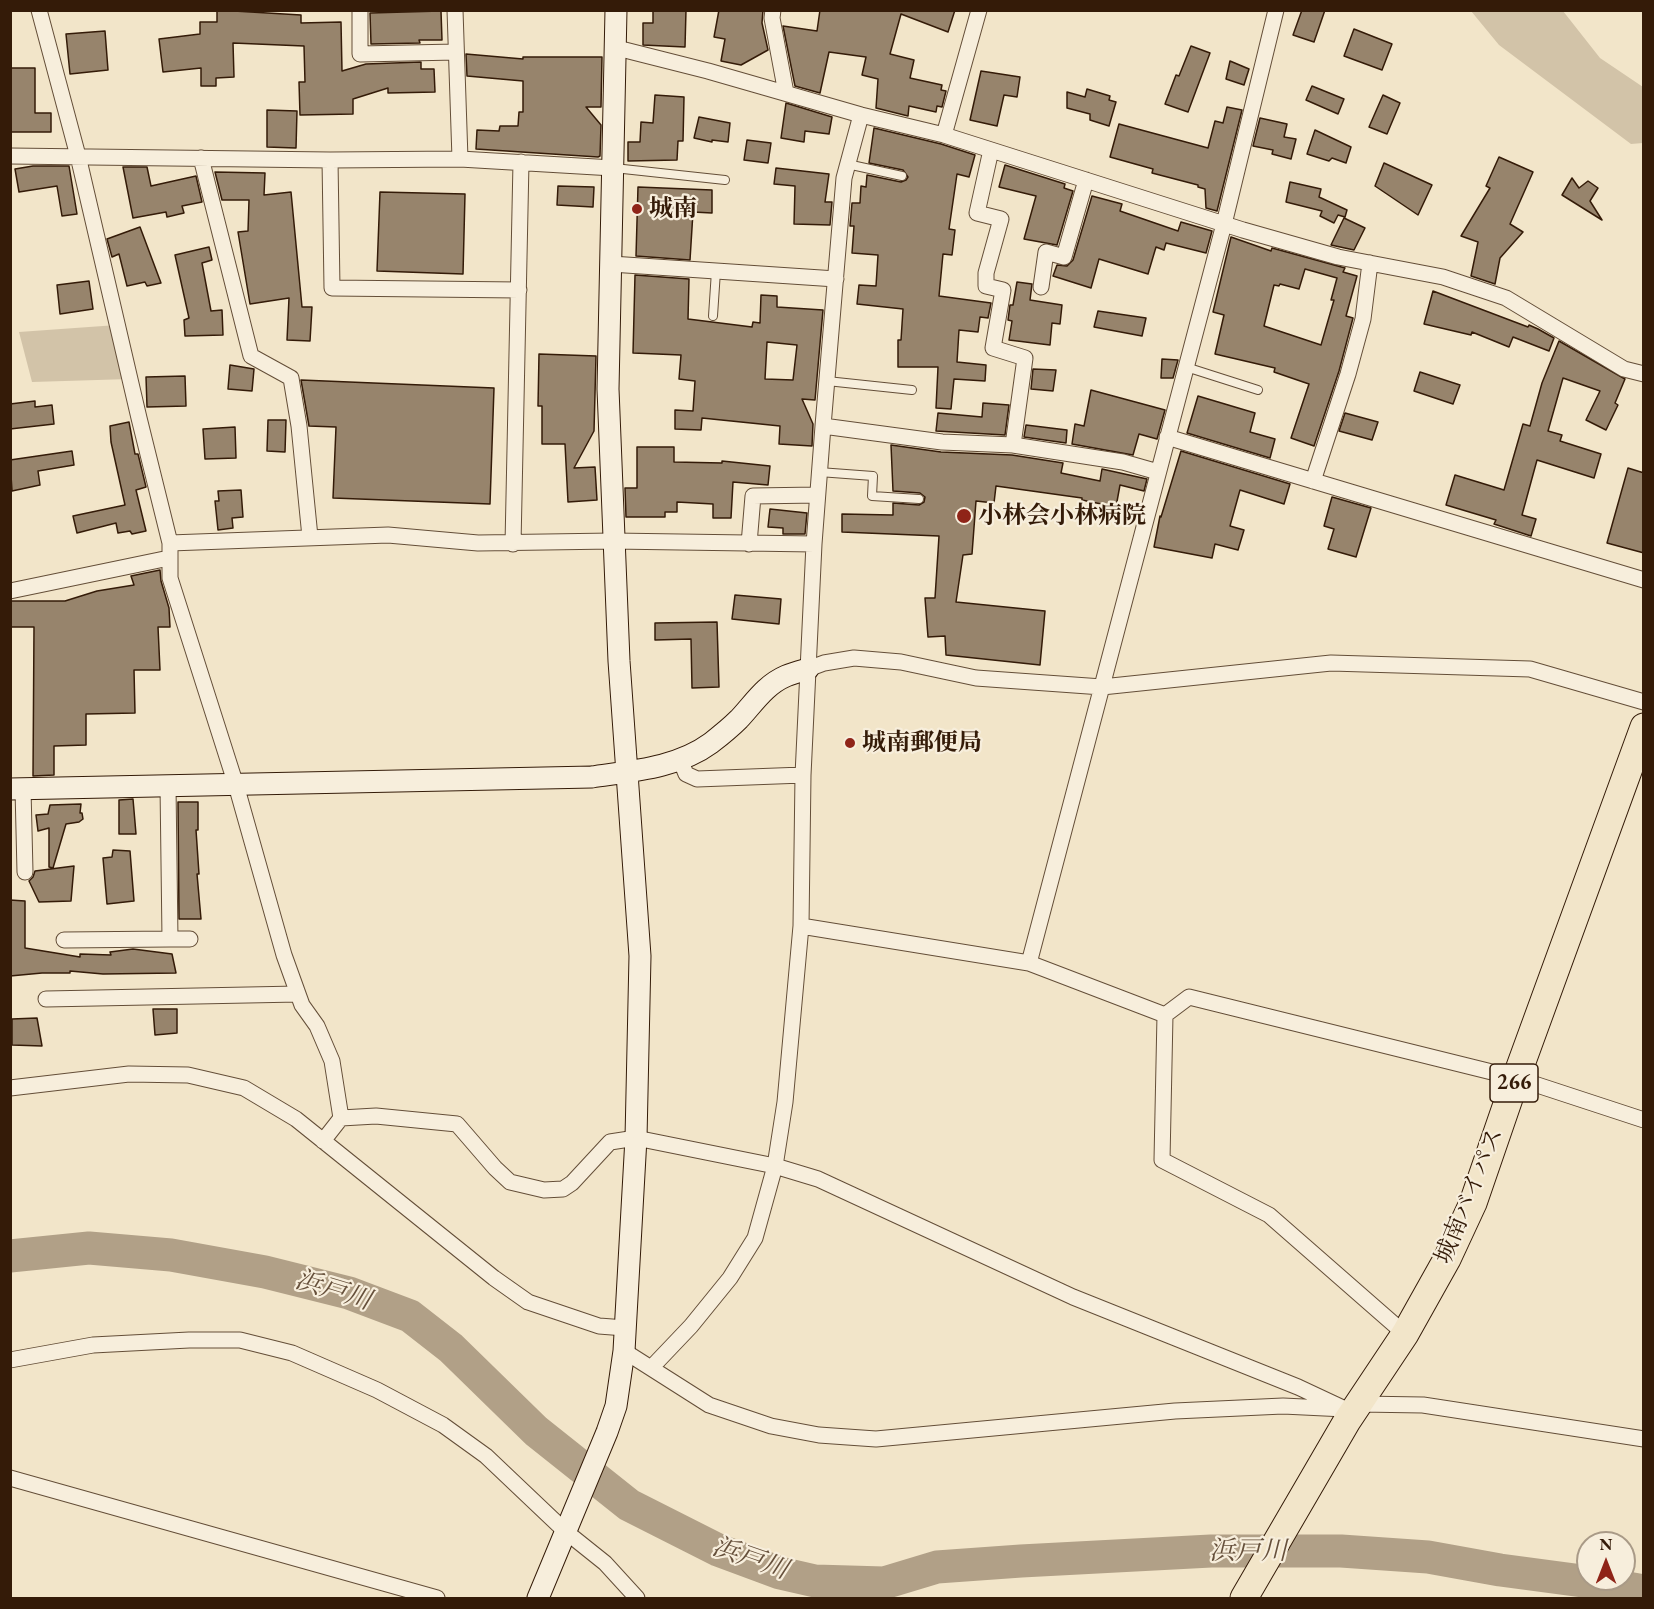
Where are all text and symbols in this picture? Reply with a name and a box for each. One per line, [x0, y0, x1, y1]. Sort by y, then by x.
place label: 城南 [649, 195, 697, 223]
marker: 城南 [630, 202, 644, 216]
place label: 小林会小林病院 [978, 502, 1146, 530]
marker: 小林会小林病院 [955, 507, 973, 525]
place label: 城南郵便局 [862, 729, 982, 757]
marker: 城南郵便局 [843, 736, 857, 750]
road number: 266 [1490, 1064, 1538, 1102]
street label: 城南バイパス [1430, 1124, 1510, 1268]
water label: 浜戸川 [291, 1265, 375, 1317]
north arrow [1576, 1531, 1636, 1591]
water label: 浜戸川 [708, 1532, 792, 1586]
text: N [1600, 1534, 1612, 1555]
water label: 浜戸川 [1209, 1536, 1287, 1568]

